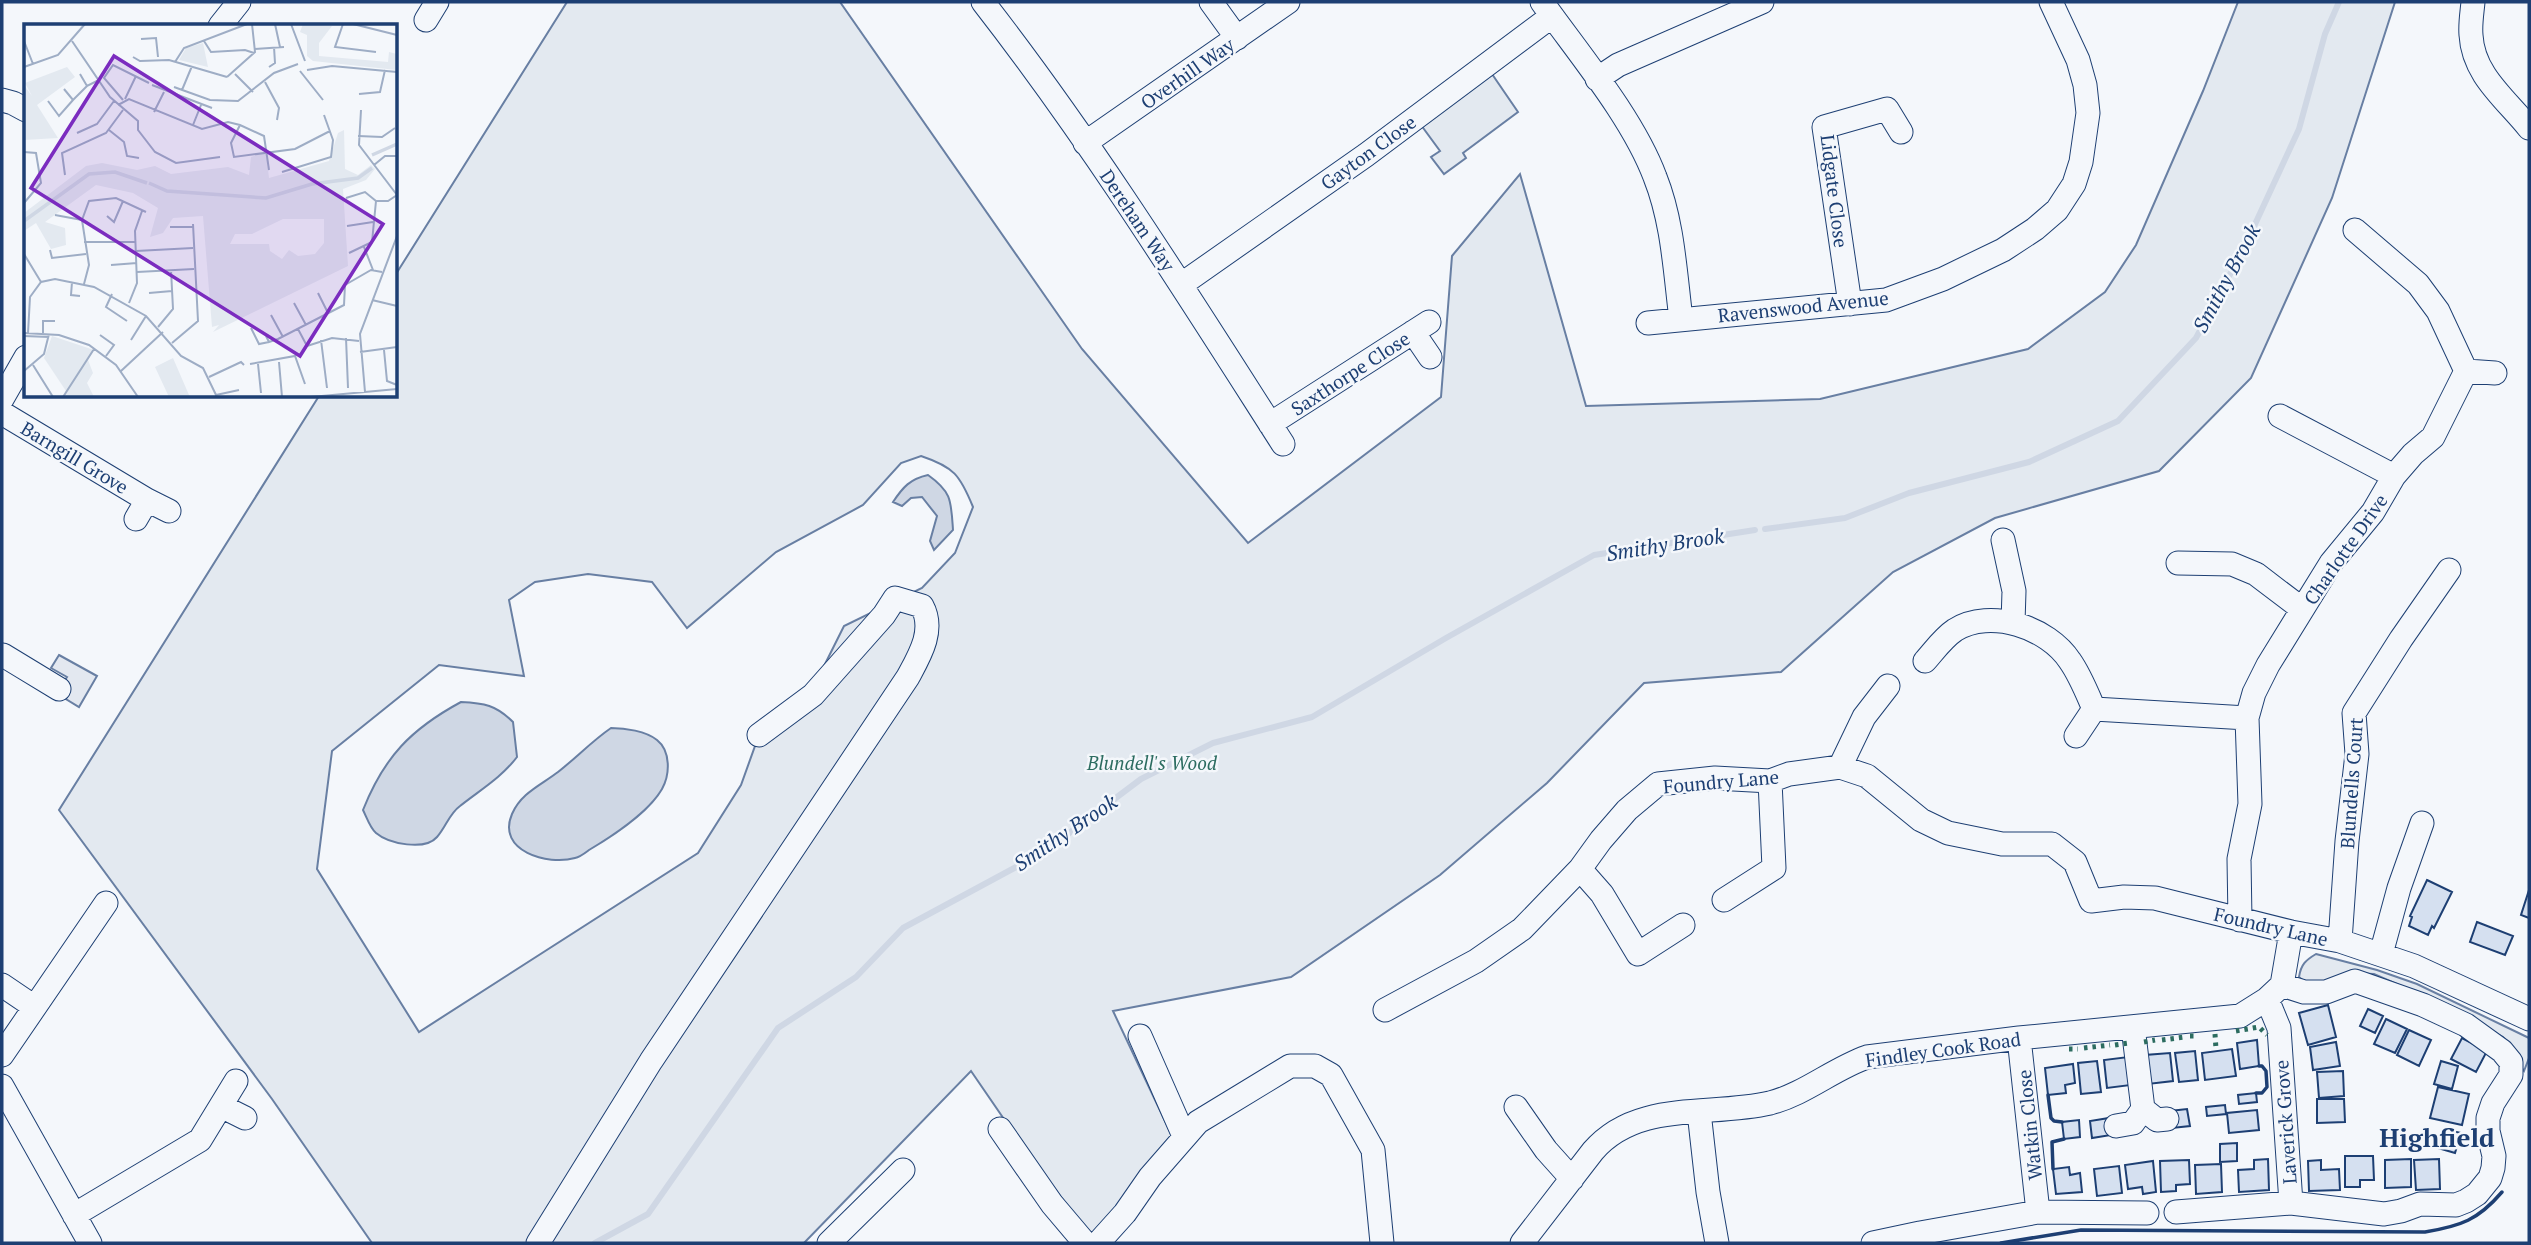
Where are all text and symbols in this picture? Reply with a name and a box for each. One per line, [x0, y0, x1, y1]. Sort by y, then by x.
inset map [24, 24, 397, 397]
street label: Overhill Way [1135, 31, 1239, 114]
street label: Gayton Close [1315, 109, 1421, 195]
street label: Lidgate Close [1816, 133, 1854, 249]
street label: Dereham Way [1095, 164, 1181, 276]
water label: Smithy Brook [2186, 218, 2267, 337]
street label: Ravenswood Avenue [1716, 285, 1890, 327]
street label: Saxthorpe Close [1286, 325, 1414, 421]
street label: Barngill Grove [17, 415, 133, 499]
street label: Charlotte Drive [2298, 489, 2392, 609]
water label: Smithy Brook [1604, 521, 1727, 567]
street label: Blundells Court [2334, 717, 2368, 849]
park label: Blundell's Wood [1086, 750, 1218, 775]
street label: Foundry Lane [1662, 763, 1780, 799]
water label: Smithy Brook [1008, 787, 1123, 877]
street label: Foundry Lane [2212, 901, 2330, 951]
street label: Findley Cook Road [1864, 1026, 2023, 1072]
street label: Laverick Grove [2268, 1059, 2302, 1185]
street label: Watkin Close [2011, 1069, 2047, 1181]
district label: Highfield [2379, 1120, 2495, 1154]

